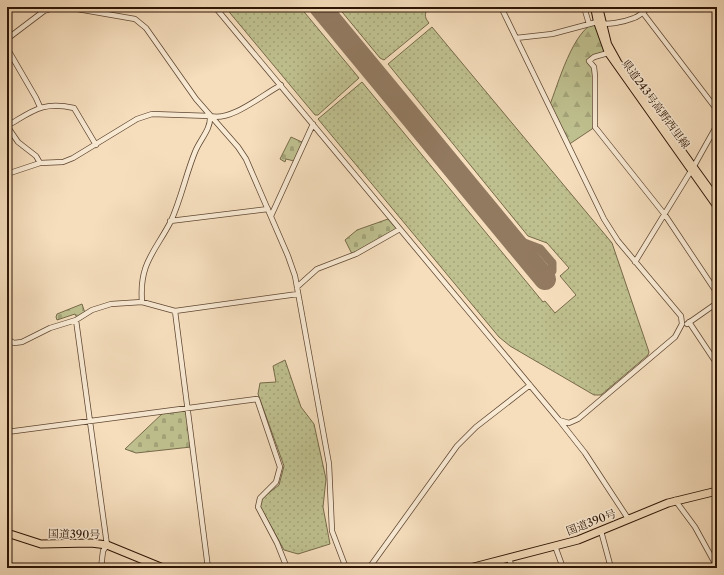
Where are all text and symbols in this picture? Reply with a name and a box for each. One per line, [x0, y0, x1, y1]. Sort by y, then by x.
street label: 県道243号高野西里線 [619, 57, 693, 151]
street label: 国道390号 [564, 506, 618, 538]
street label: 国道390号 [48, 527, 100, 541]

